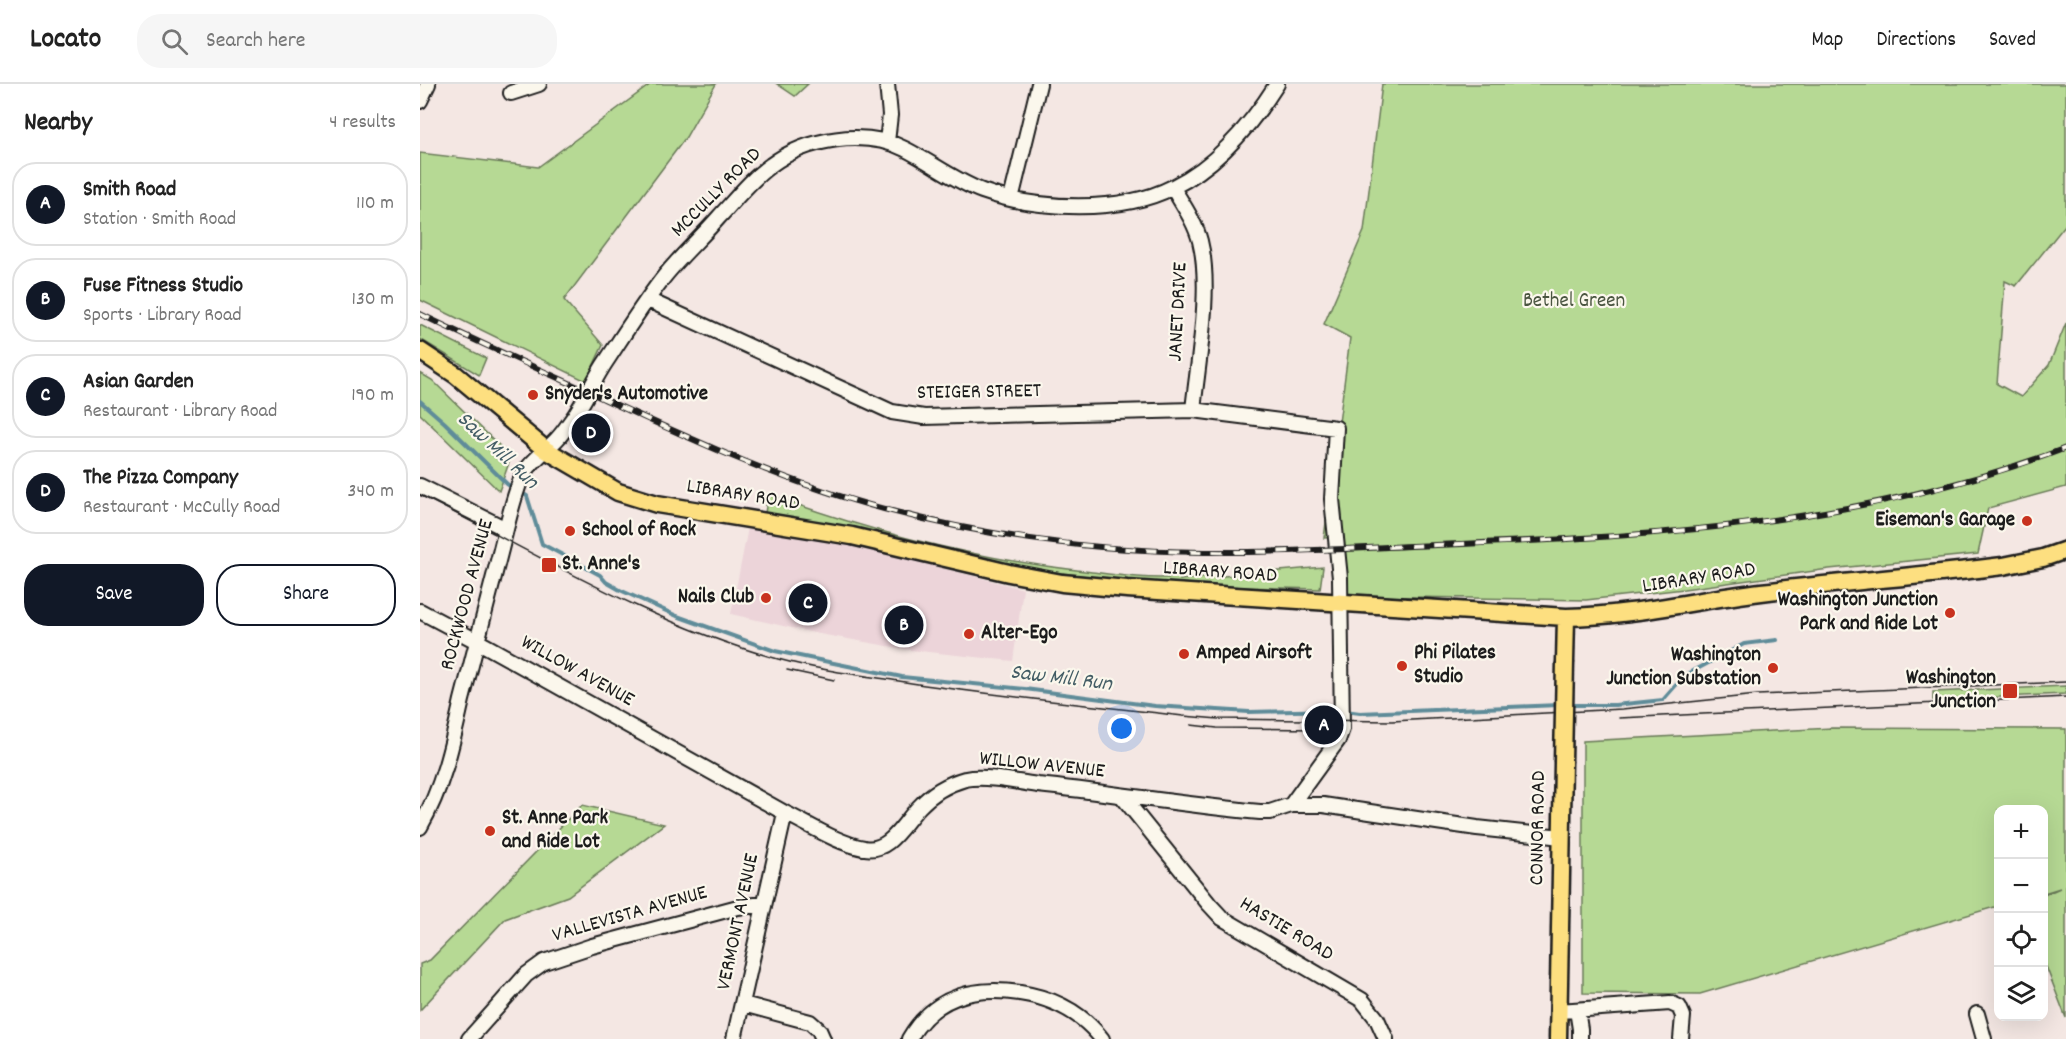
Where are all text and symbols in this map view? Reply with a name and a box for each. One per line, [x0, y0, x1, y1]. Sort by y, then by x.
search box [137, 14, 557, 68]
text: Locato [30, 21, 101, 61]
icon: search [158, 25, 191, 58]
text: Search here [206, 26, 306, 57]
text: Map [1812, 26, 1843, 56]
text: Directions [1876, 26, 1956, 56]
text: Saved [1989, 26, 2036, 56]
text: Nearby [24, 105, 92, 142]
text: 4 results [329, 109, 396, 137]
street label: MCCULLY ROAD [665, 141, 769, 245]
text: Smith Road [83, 175, 176, 206]
text: A [40, 190, 51, 218]
text: 110 m [356, 190, 394, 218]
text: Station · Smith Road [83, 206, 236, 234]
street label: JANET DRIVE [1161, 261, 1197, 362]
text: Fuse Fitness Studio [83, 271, 243, 302]
text: B [41, 286, 50, 314]
text: 130 m [352, 286, 394, 314]
park label: Bethel Green [1523, 287, 1625, 317]
text: Sports · Library Road [83, 302, 242, 330]
text: Asian Garden [83, 367, 194, 398]
street label: STEIGER STREET [917, 377, 1042, 409]
place label: Snyder's Automotive [545, 380, 708, 410]
text: C [41, 382, 50, 410]
text: 190 m [351, 382, 394, 410]
marker: Snyder's Automotive [526, 388, 540, 402]
text: Restaurant · Library Road [83, 398, 277, 426]
water label: Saw Mill Run [449, 405, 545, 498]
pin: D [572, 410, 610, 456]
text: The Pizza Company [83, 463, 238, 494]
street label: LIBRARY ROAD [684, 472, 802, 520]
text: D [40, 478, 51, 506]
text: 340 m [348, 478, 394, 506]
text: Restaurant · McCully Road [83, 494, 280, 522]
place label: Eiseman's Garage [1875, 506, 2015, 536]
marker: Eiseman's Garage [2020, 514, 2034, 528]
street label: ROCKWOOD AVENUE [433, 516, 503, 674]
place label: School of Rock [582, 516, 696, 546]
marker: School of Rock [563, 524, 577, 538]
place label: St. Anne's [562, 550, 641, 580]
street label: LIBRARY ROAD [1162, 554, 1278, 592]
street label: LIBRARY ROAD [1640, 555, 1758, 603]
marker: St. Anne's [540, 556, 558, 574]
button: Save [24, 564, 204, 626]
button: Share [216, 564, 396, 626]
pin: C [788, 580, 828, 626]
place label: Nails Club [678, 583, 754, 613]
place label: Washington Junction Park and Ride Lot [1778, 586, 1938, 640]
marker: Nails Club [759, 591, 773, 605]
pin: B [884, 602, 924, 648]
marker: Washington Junction Park and Ride Lot [1943, 606, 1957, 620]
place label: Alter-Ego [981, 619, 1058, 649]
marker: Alter-Ego [962, 627, 976, 641]
street label: WILLOW AVENUE [515, 628, 640, 716]
place label: Amped Airsoft [1196, 639, 1312, 669]
place label: Phi Pilates Studio [1414, 639, 1496, 693]
place label: Washington Junction Substation [1606, 641, 1761, 695]
marker: Amped Airsoft [1177, 647, 1191, 661]
water label: Saw Mill Run [1008, 657, 1114, 701]
marker: Phi Pilates Studio [1395, 659, 1409, 673]
marker: Washington Junction Substation [1766, 661, 1780, 675]
place label: Washington Junction [1906, 664, 1996, 718]
marker: Washington Junction [2001, 682, 2019, 700]
pin: A [1304, 702, 1344, 748]
your location [1107, 714, 1136, 743]
street label: WILLOW AVENUE [978, 745, 1107, 788]
street label: CONNOR ROAD [1523, 770, 1555, 886]
place label: St. Anne Park and Ride Lot [502, 804, 608, 858]
map controls [1994, 805, 2048, 1021]
button: + [1994, 805, 2048, 859]
marker: St. Anne Park and Ride Lot [483, 824, 497, 838]
street label: VERMONT AVENUE [710, 850, 768, 993]
button: − [1994, 859, 2048, 913]
street label: VALLEVISTA AVENUE [549, 878, 711, 951]
street label: HASTIE ROAD [1233, 890, 1339, 970]
button: locate [1994, 913, 2048, 967]
button: layers [1994, 967, 2048, 1021]

